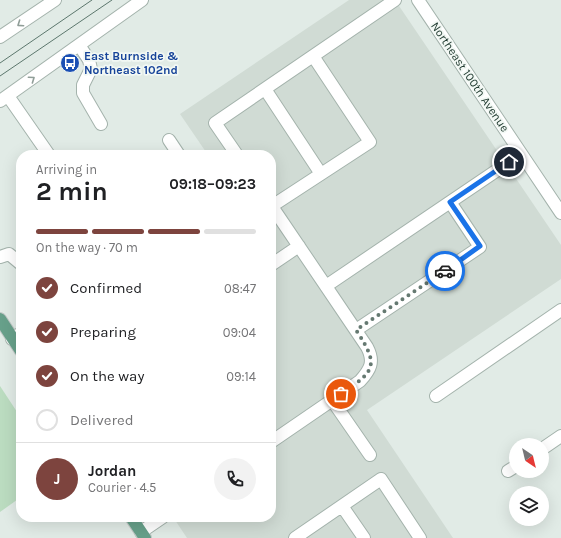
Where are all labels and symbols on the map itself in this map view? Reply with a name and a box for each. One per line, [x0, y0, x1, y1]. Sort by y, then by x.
one-way arrow [17, 19, 24, 27]
street label: Northeast 100th Avenue [428, 19, 512, 135]
place label: East Burnside & Northeast 102nd [84, 49, 178, 77]
bus stop icon: East Burnside & Northeast 102nd [59, 52, 81, 74]
one-way arrow [28, 76, 35, 84]
pin [492, 145, 526, 179]
courier [425, 251, 465, 291]
pin [324, 377, 358, 411]
north arrow [509, 438, 549, 478]

